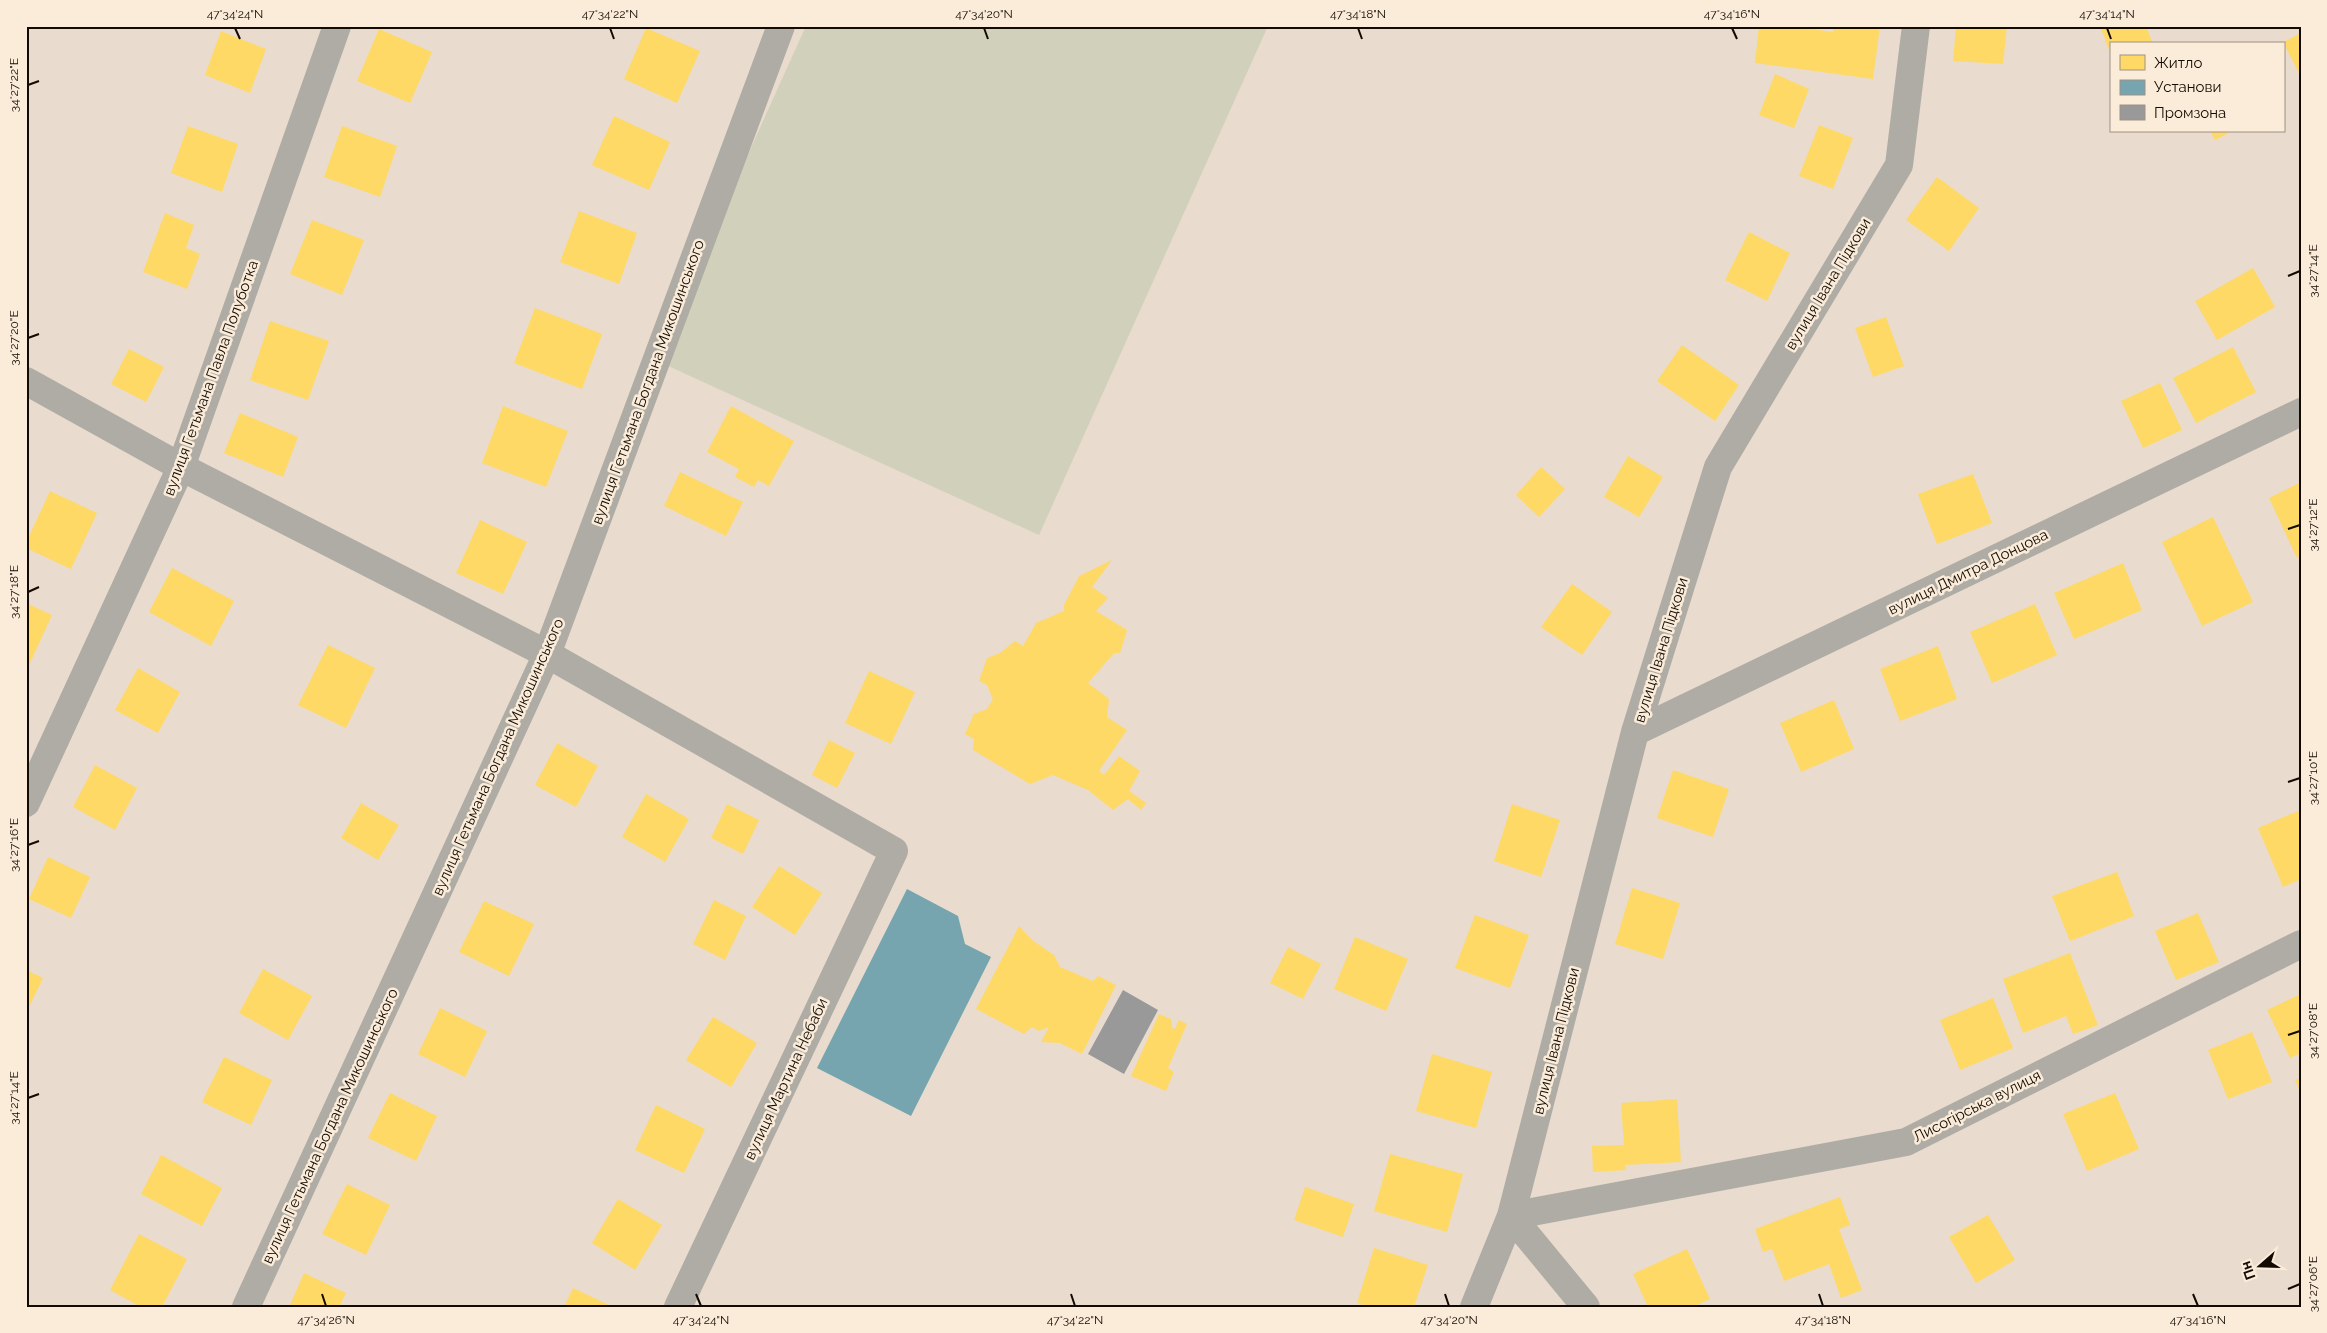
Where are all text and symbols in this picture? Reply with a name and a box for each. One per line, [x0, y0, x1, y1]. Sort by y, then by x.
text: 47°34'24"N [207, 7, 263, 21]
text: 47°34'22"N [582, 7, 638, 21]
text: 47°34'20"N [955, 7, 1013, 21]
text: 47°34'18"N [1330, 7, 1386, 21]
text: 47°34'16"N [1704, 7, 1760, 21]
text: 47°34'14"N [2079, 7, 2135, 21]
legend [2110, 42, 2284, 132]
text: Житло [2154, 54, 2202, 72]
text: 34°27'22"E [7, 58, 21, 112]
text: Установи [2154, 78, 2221, 96]
text: Промзона [2154, 104, 2226, 122]
street label: вулиця Івана Підкови [1782, 215, 1874, 353]
street label: вулиця Гетьмана Богдана Микошинського [588, 237, 708, 527]
text: 34°27'14"E [2306, 244, 2320, 298]
street label: вулиця Гетьмана Павла Полуботка [160, 258, 262, 498]
text: 34°27'20"E [7, 310, 21, 366]
text: 34°27'12"E [2306, 498, 2320, 552]
street label: вулиця Дмитра Донцова [1885, 525, 2051, 619]
text: 34°27'18"E [7, 565, 21, 619]
street label: вулиця Івана Підкови [1630, 575, 1692, 725]
street label: вулиця Гетьмана Богдана Микошинського [428, 615, 568, 898]
text: 34°27'10"E [2306, 751, 2320, 805]
text: 34°27'16"E [7, 818, 21, 872]
street label: вулиця Івана Підкови [1529, 966, 1583, 1116]
street label: вулиця Гетьмана Богдана Микошинського [258, 985, 402, 1266]
street label: вулиця Мартина Небаби [741, 995, 831, 1163]
text: 34°27'08"E [2306, 1003, 2320, 1059]
street label: Лисогірська вулиця [1910, 1066, 2044, 1146]
text: 34°27'14"E [7, 1071, 21, 1125]
north arrow [2234, 1240, 2284, 1290]
text: 34°27'06"E [2306, 1256, 2320, 1312]
text: Пн [2237, 1259, 2258, 1282]
text: 47°34'26"N [297, 1313, 355, 1327]
text: 47°34'24"N [673, 1313, 729, 1327]
text: 47°34'22"N [1047, 1313, 1103, 1327]
text: 47°34'20"N [1420, 1313, 1478, 1327]
text: 47°34'18"N [1795, 1313, 1851, 1327]
text: 47°34'16"N [2170, 1313, 2226, 1327]

